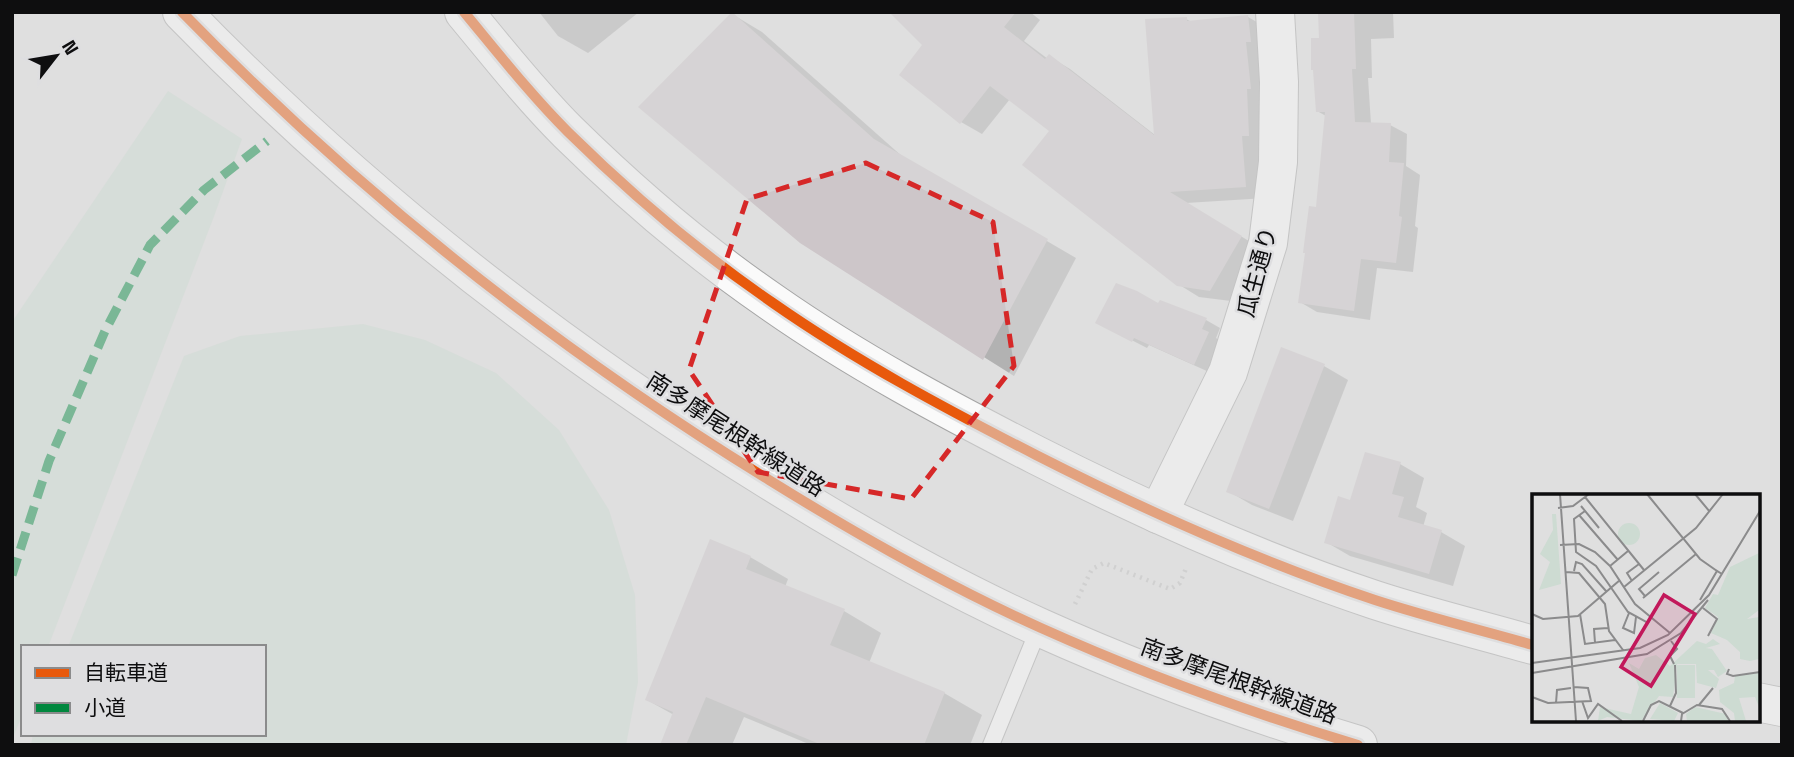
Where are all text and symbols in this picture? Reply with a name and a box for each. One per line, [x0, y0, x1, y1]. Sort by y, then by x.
north arrow [21, 21, 91, 91]
text: N [56, 36, 84, 59]
street label: 瓜生通り [1231, 224, 1283, 320]
street label: 南多摩尾根幹線道路 [641, 365, 831, 503]
inset map [1532, 494, 1759, 722]
street label: 南多摩尾根幹線道路 [1137, 632, 1341, 730]
legend [21, 645, 266, 736]
text: 自転車道 [84, 659, 168, 686]
text: 小道 [84, 694, 126, 721]

